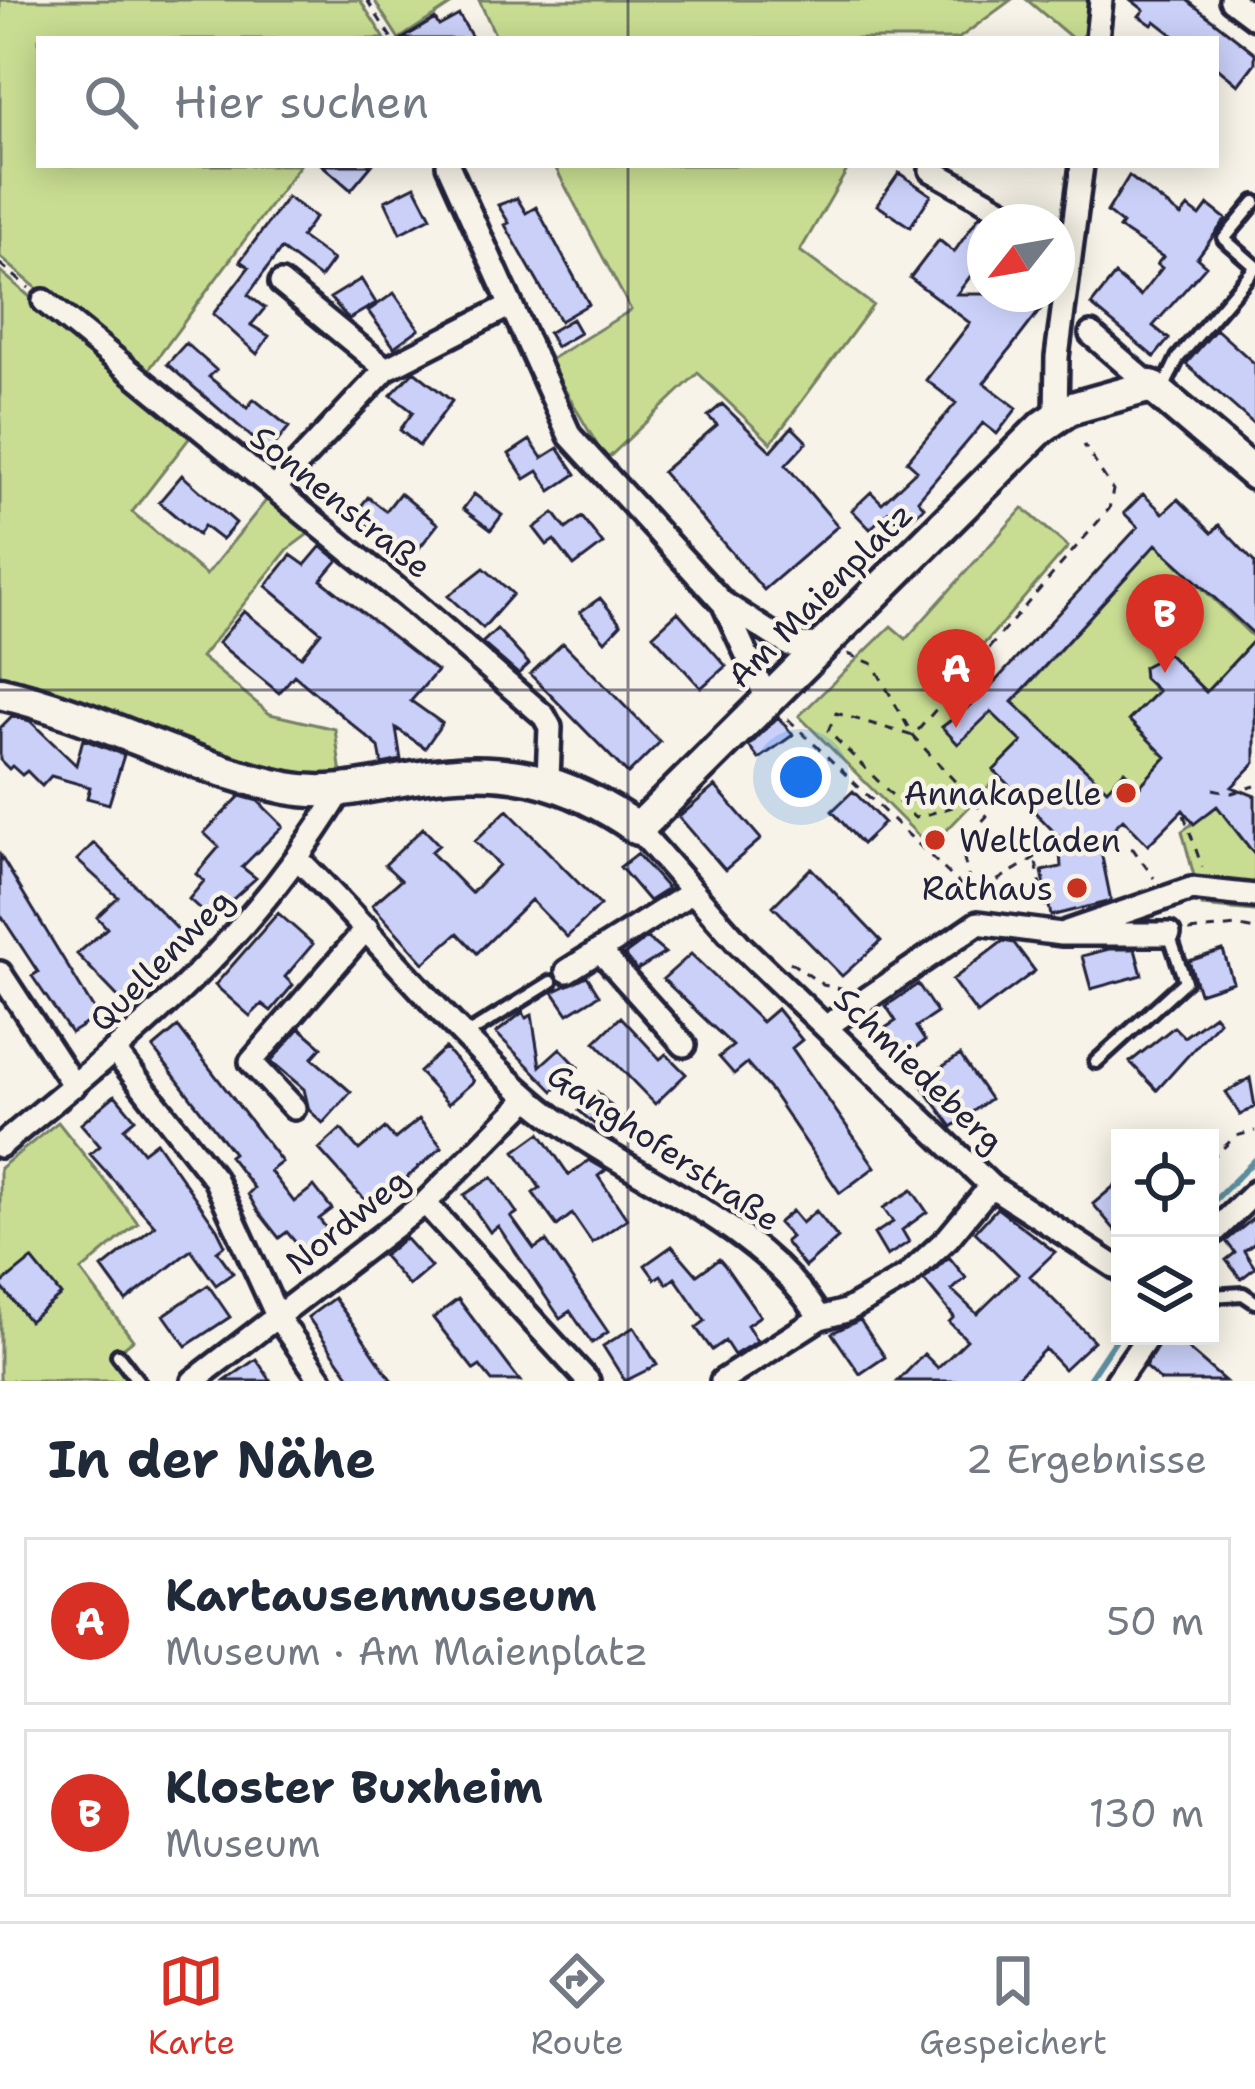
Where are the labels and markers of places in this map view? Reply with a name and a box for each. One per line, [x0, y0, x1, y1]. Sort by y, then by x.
pin: B [1126, 574, 1204, 673]
pin: A [917, 629, 995, 728]
place label: Annakapelle [904, 771, 1102, 816]
marker: Annakapelle [1113, 780, 1139, 806]
place label: Weltladen [959, 818, 1121, 863]
marker: Weltladen [922, 827, 948, 853]
place label: Rathaus [922, 866, 1053, 911]
marker: Rathaus [1064, 875, 1090, 901]

